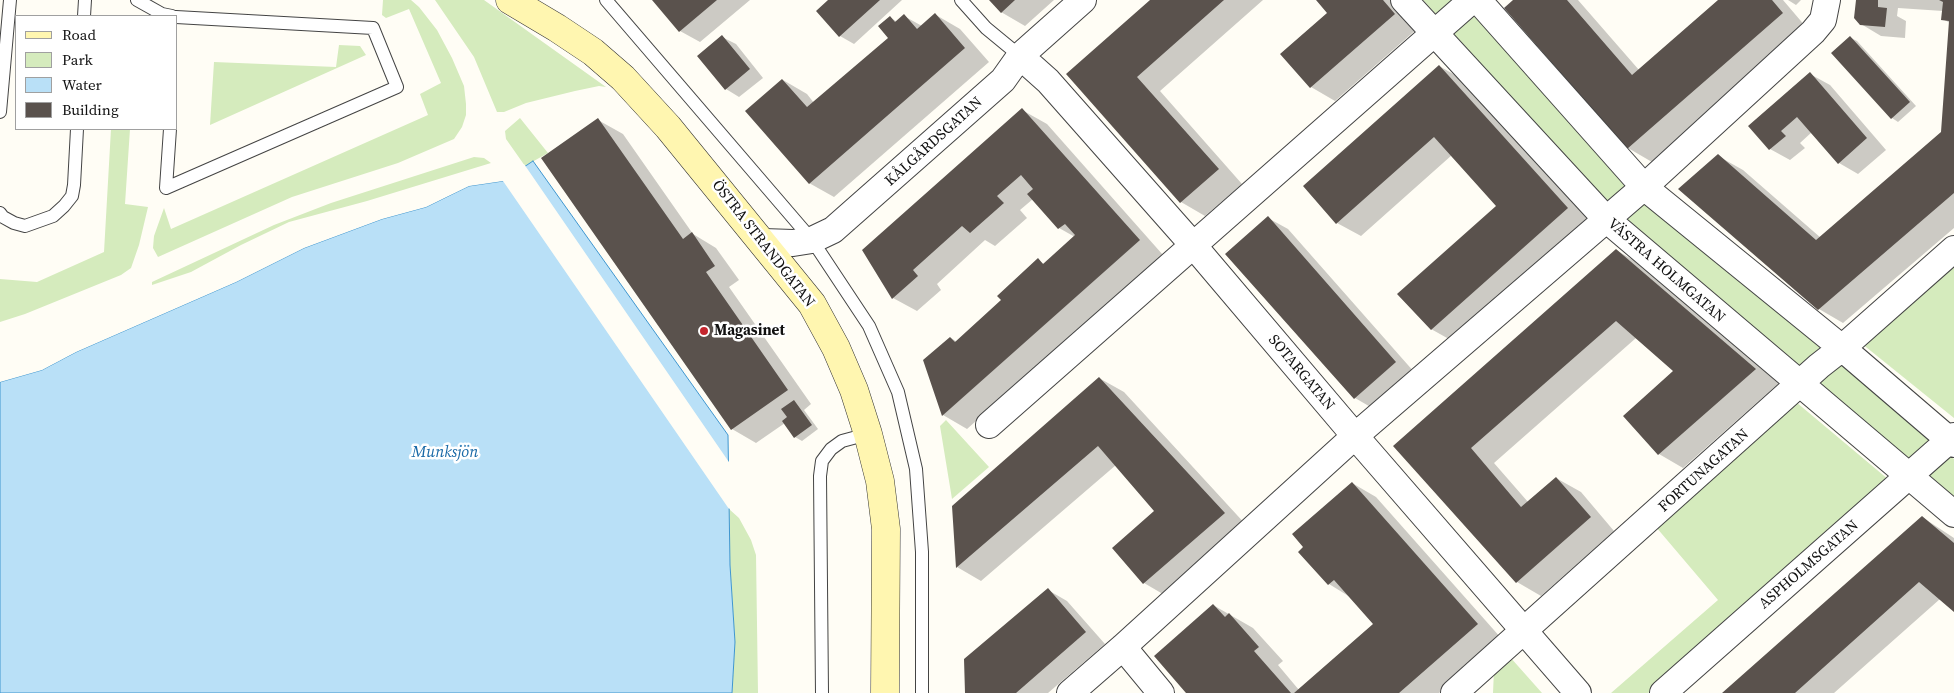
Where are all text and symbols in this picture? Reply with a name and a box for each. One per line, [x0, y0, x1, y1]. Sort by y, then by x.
legend [15, 15, 178, 130]
text: Road [62, 24, 96, 45]
text: Park [62, 49, 93, 70]
text: Water [62, 74, 102, 95]
street label: KÅLGÅRDSGATAN [882, 94, 986, 190]
text: Building [62, 99, 119, 120]
street label: ÖSTRA STRANDGATAN [708, 177, 818, 311]
street label: VÄSTRA HOLMGATAN [1604, 215, 1728, 327]
place label: Magasinet [714, 322, 785, 340]
marker: Magasinet [698, 325, 710, 337]
street label: SOTARGATAN [1264, 331, 1338, 415]
street label: FORTUNAGATAN [1655, 426, 1753, 516]
water label: Munksjön [412, 443, 478, 463]
street label: ASPHOLMSGATAN [1756, 517, 1862, 613]

